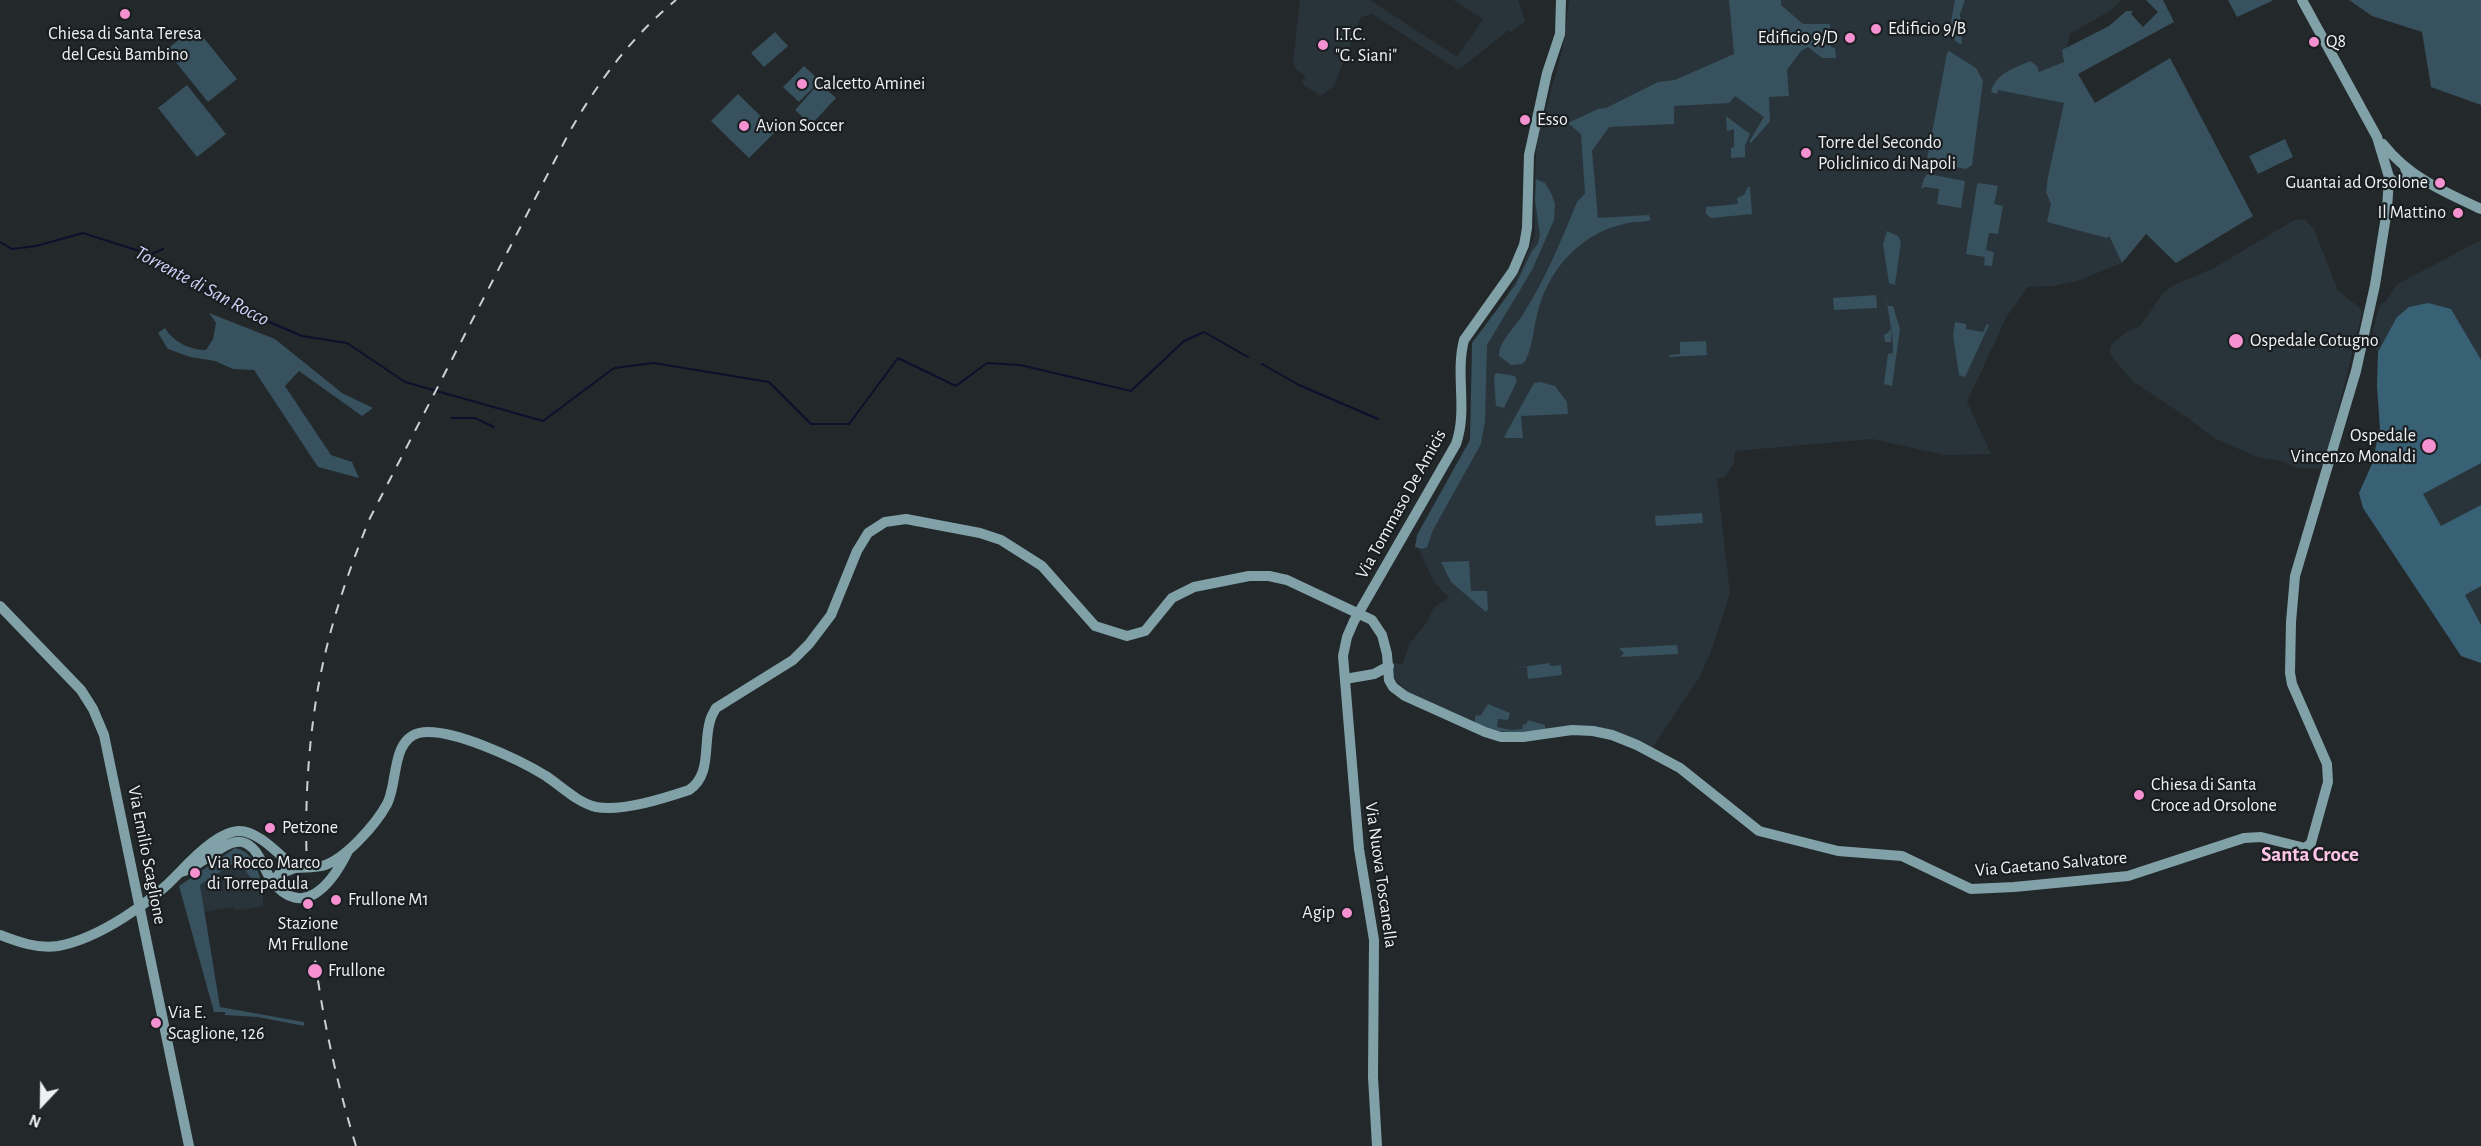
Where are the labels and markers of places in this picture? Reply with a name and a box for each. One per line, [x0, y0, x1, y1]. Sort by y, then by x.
marker: Chiesa di Santa Teresa del Gesù Bambino [118, 7, 132, 21]
place label: Edificio 9/B [1888, 18, 1966, 40]
marker: Edificio 9/B [1869, 22, 1883, 36]
place label: Chiesa di Santa Teresa del Gesù Bambino [48, 23, 202, 66]
place label: I.T.C. "G. Siani" [1335, 24, 1397, 66]
place label: Edificio 9/D [1758, 27, 1838, 49]
marker: Edificio 9/D [1843, 31, 1857, 45]
place label: Q8 [2326, 31, 2346, 53]
marker: Q8 [2307, 35, 2321, 49]
marker: I.T.C. "G. Siani" [1316, 38, 1330, 52]
place label: Calcetto Aminei [814, 73, 925, 95]
marker: Calcetto Aminei [795, 77, 809, 91]
place label: Esso [1537, 109, 1568, 131]
marker: Esso [1518, 113, 1532, 127]
place label: Avion Soccer [756, 115, 844, 137]
marker: Avion Soccer [737, 119, 751, 133]
place label: Torre del Secondo Policlinico di Napoli [1818, 132, 1956, 174]
marker: Torre del Secondo Policlinico di Napoli [1799, 146, 1813, 160]
place label: Guantai ad Orsolone [2286, 172, 2428, 194]
marker: Guantai ad Orsolone [2433, 176, 2447, 190]
place label: Il Mattino [2377, 202, 2446, 224]
marker: Il Mattino [2451, 206, 2465, 220]
place label: Ospedale Cotugno [2250, 330, 2379, 352]
marker: Ospedale Cotugno [2227, 332, 2245, 350]
place label: Ospedale Vincenzo Monaldi [2290, 425, 2416, 468]
marker: Ospedale Vincenzo Monaldi [2420, 437, 2438, 455]
place label: Chiesa di Santa Croce ad Orsolone [2151, 774, 2277, 816]
marker: Chiesa di Santa Croce ad Orsolone [2132, 788, 2146, 802]
place label: Petzone [282, 817, 338, 839]
marker: Petzone [263, 821, 277, 835]
place label: Via Rocco Marco di Torrepadula [207, 852, 320, 894]
marker: Via Rocco Marco di Torrepadula [188, 866, 202, 880]
place label: Frullone M1 [348, 889, 429, 911]
marker: Frullone M1 [329, 893, 343, 907]
marker: Stazione M1 Frullone [301, 897, 315, 911]
place label: Agip [1302, 902, 1335, 924]
marker: Agip [1340, 906, 1354, 920]
place label: Stazione M1 Frullone [268, 913, 348, 956]
place label: Frullone [328, 960, 385, 982]
marker: Frullone [306, 962, 324, 980]
place label: Via E. Scaglione, 126 [168, 1002, 264, 1044]
marker: Via E. Scaglione, 126 [149, 1016, 163, 1030]

